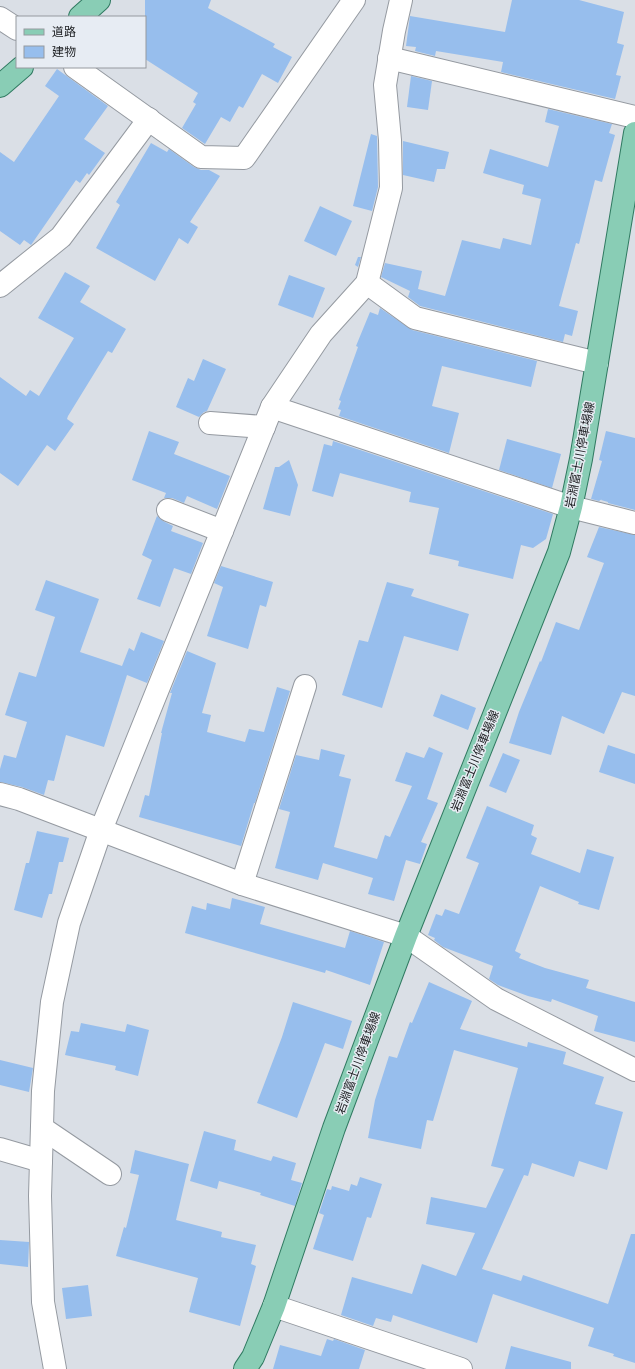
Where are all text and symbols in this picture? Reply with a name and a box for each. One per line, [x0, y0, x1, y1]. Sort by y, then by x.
legend [16, 16, 146, 68]
text: 道路 [52, 25, 76, 39]
text: 建物 [52, 45, 76, 59]
street label: 岩淵富士川停車場線 [563, 401, 597, 509]
street label: 岩淵富士川停車場線 [448, 708, 502, 814]
street label: 岩淵富士川停車場線 [333, 1010, 383, 1116]

